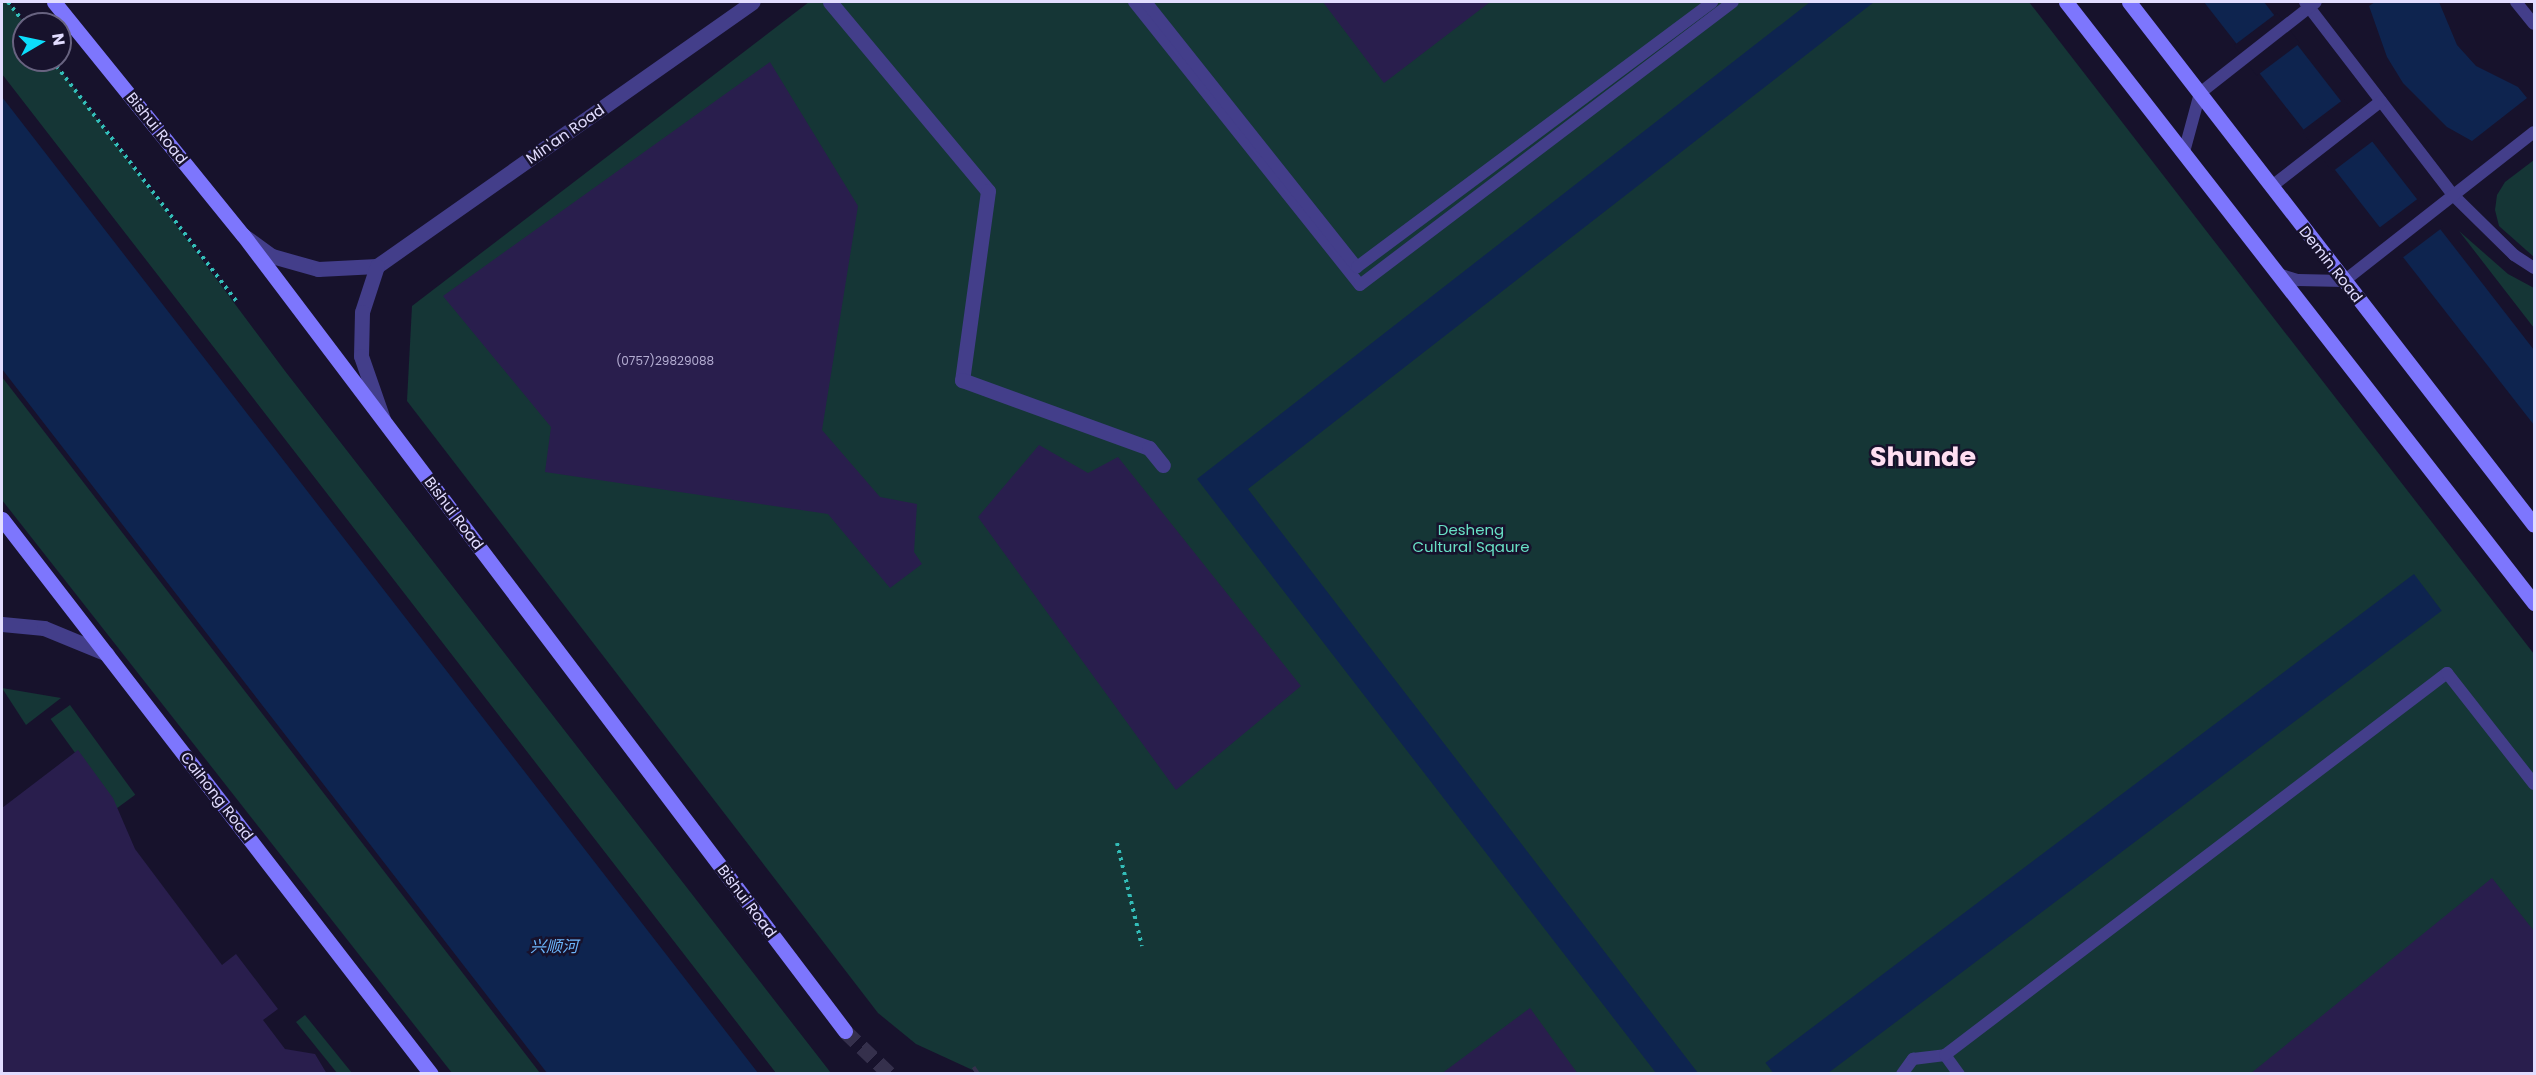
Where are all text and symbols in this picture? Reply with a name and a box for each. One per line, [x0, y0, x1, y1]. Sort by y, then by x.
north arrow [12, 12, 72, 72]
text: N [46, 32, 71, 47]
street label: Bishui Road [123, 89, 191, 167]
street label: Min'an Road [522, 100, 608, 168]
street label: Demin Road [2296, 222, 2366, 306]
house number: (0757)29829088 [616, 354, 714, 368]
district label: Shunde [1870, 441, 1976, 473]
street label: Bishui Road [421, 473, 487, 553]
park label: Desheng Cultural Sqaure [1413, 520, 1529, 555]
street label: Caihong Road [177, 748, 257, 844]
street label: Bishui Road [714, 861, 780, 941]
water label: 兴顺河 [530, 937, 578, 957]

